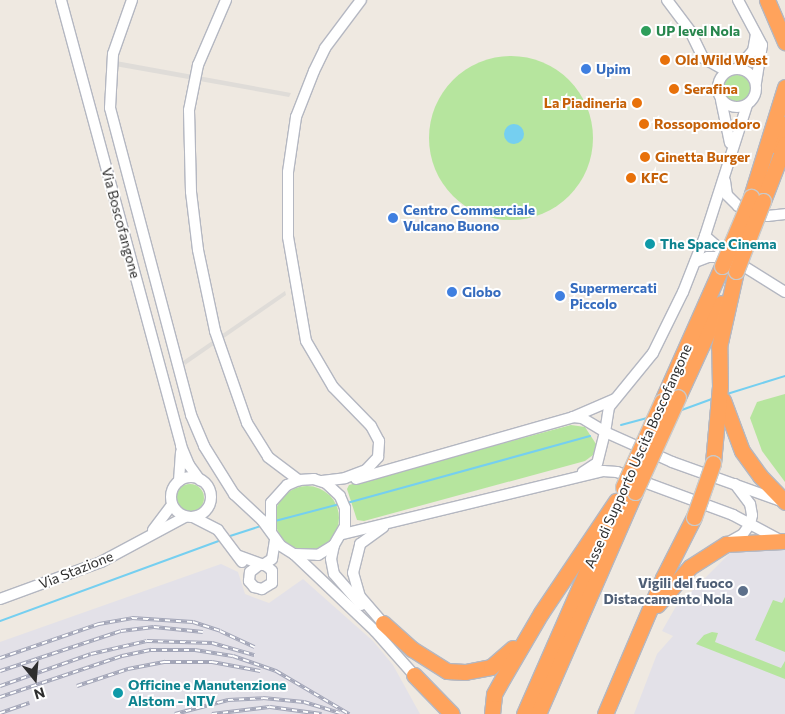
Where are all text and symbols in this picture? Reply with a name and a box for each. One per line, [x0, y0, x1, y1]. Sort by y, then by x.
place label: UP level Nola [656, 23, 740, 39]
marker: UP level Nola [640, 25, 652, 37]
place label: Old Wild West [675, 52, 768, 68]
marker: Old Wild West [659, 54, 671, 66]
place label: Upim [596, 61, 631, 77]
marker: Upim [580, 63, 592, 75]
place label: Serafina [684, 81, 738, 97]
marker: Serafina [668, 83, 680, 95]
place label: La Piadineria [544, 95, 627, 111]
marker: La Piadineria [631, 97, 643, 109]
place label: Rossopomodoro [654, 116, 761, 132]
marker: Rossopomodoro [638, 118, 650, 130]
place label: Ginetta Burger [655, 149, 750, 165]
marker: Ginetta Burger [639, 151, 651, 163]
street label: Via Boscofangone [98, 166, 144, 280]
place label: KFC [641, 170, 668, 186]
marker: KFC [625, 172, 637, 184]
place label: Centro Commerciale Vulcano Buono [403, 202, 535, 234]
marker: Centro Commerciale Vulcano Buono [387, 212, 399, 224]
place label: The Space Cinema [660, 236, 777, 252]
marker: The Space Cinema [644, 238, 656, 250]
place label: Supermercati Piccolo [570, 280, 657, 312]
place label: Globo [462, 284, 501, 300]
marker: Globo [446, 286, 458, 298]
marker: Supermercati Piccolo [554, 290, 566, 302]
street label: Asse di Supporto Uscita Boscofangone [581, 341, 695, 571]
street label: Via Stazione [36, 547, 116, 593]
place label: Vigili del fuoco Distaccamento Nola [604, 575, 733, 608]
marker: Vigili del fuoco Distaccamento Nola [737, 585, 749, 597]
north arrow [10, 654, 60, 704]
place label: Officine e Manutenzione Alstom - NTV [128, 677, 286, 710]
text: N [32, 684, 47, 703]
marker: Officine e Manutenzione Alstom - NTV [112, 687, 124, 699]

